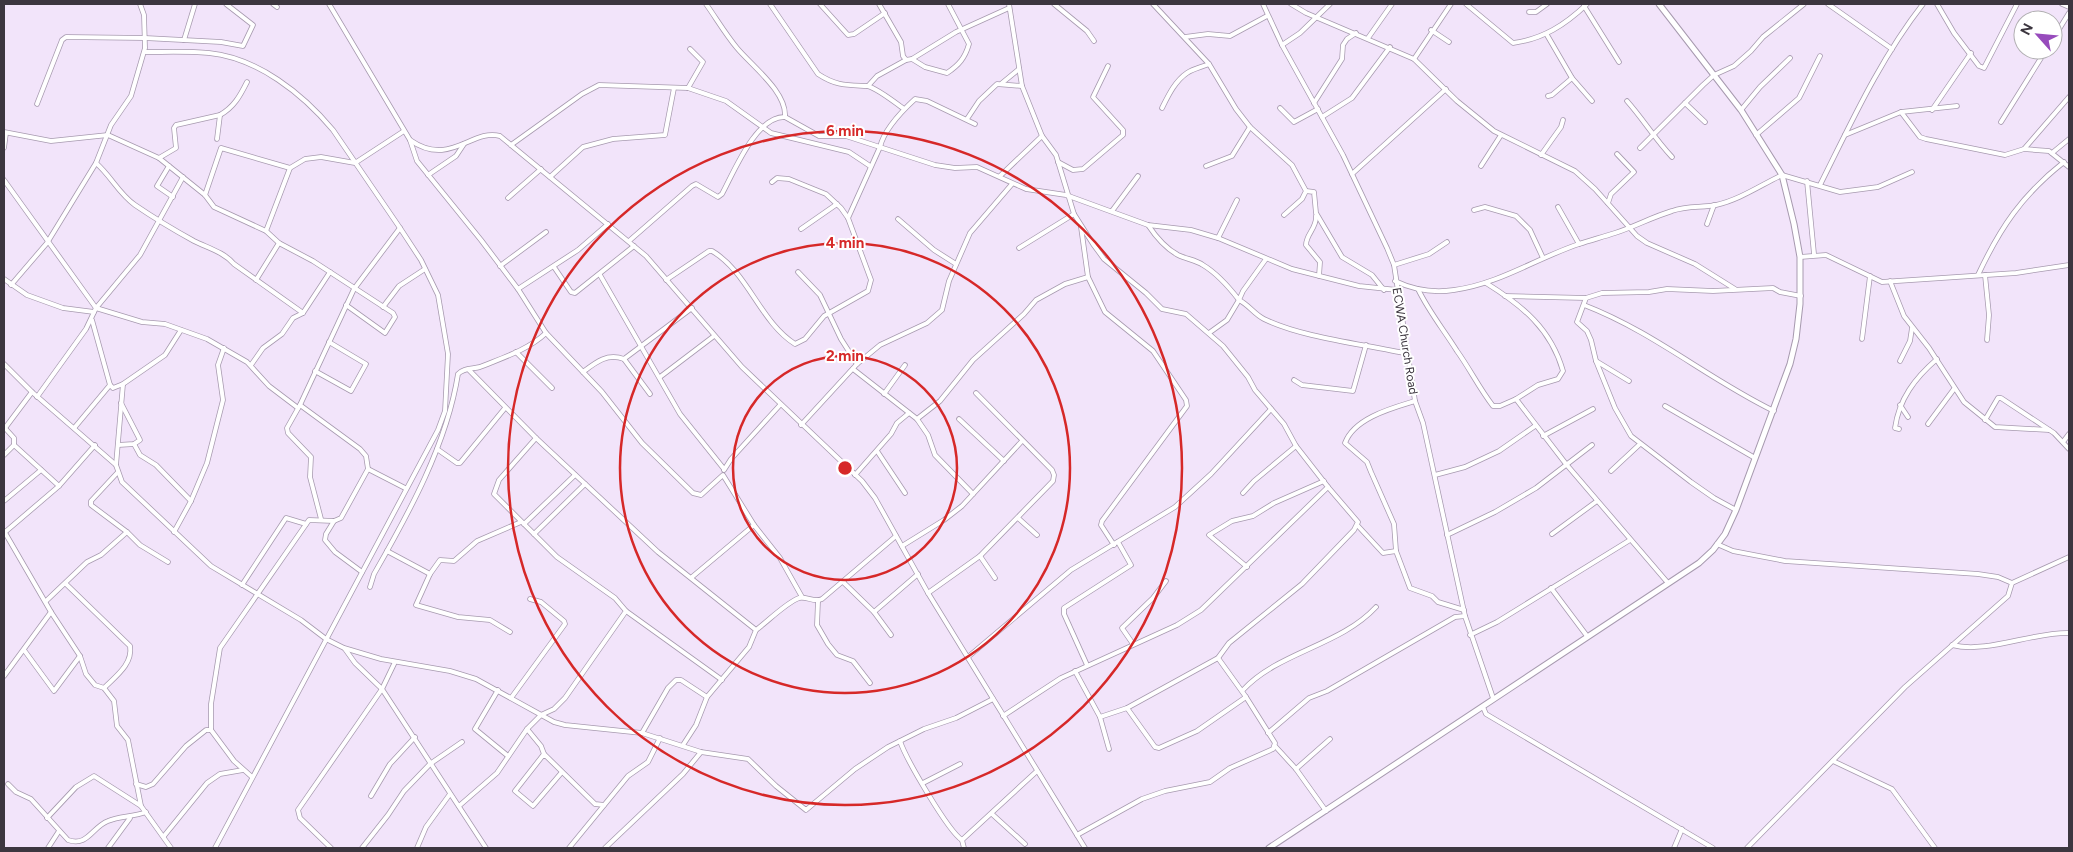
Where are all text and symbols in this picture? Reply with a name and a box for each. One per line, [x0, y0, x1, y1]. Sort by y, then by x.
north arrow [2013, 10, 2063, 60]
text: N [2017, 21, 2037, 38]
text: 6 min [826, 122, 864, 140]
text: 4 min [826, 234, 864, 252]
street label: ECWA Church Road [1390, 287, 1420, 395]
text: 2 min [826, 347, 864, 365]
centre of rings [836, 459, 854, 477]

